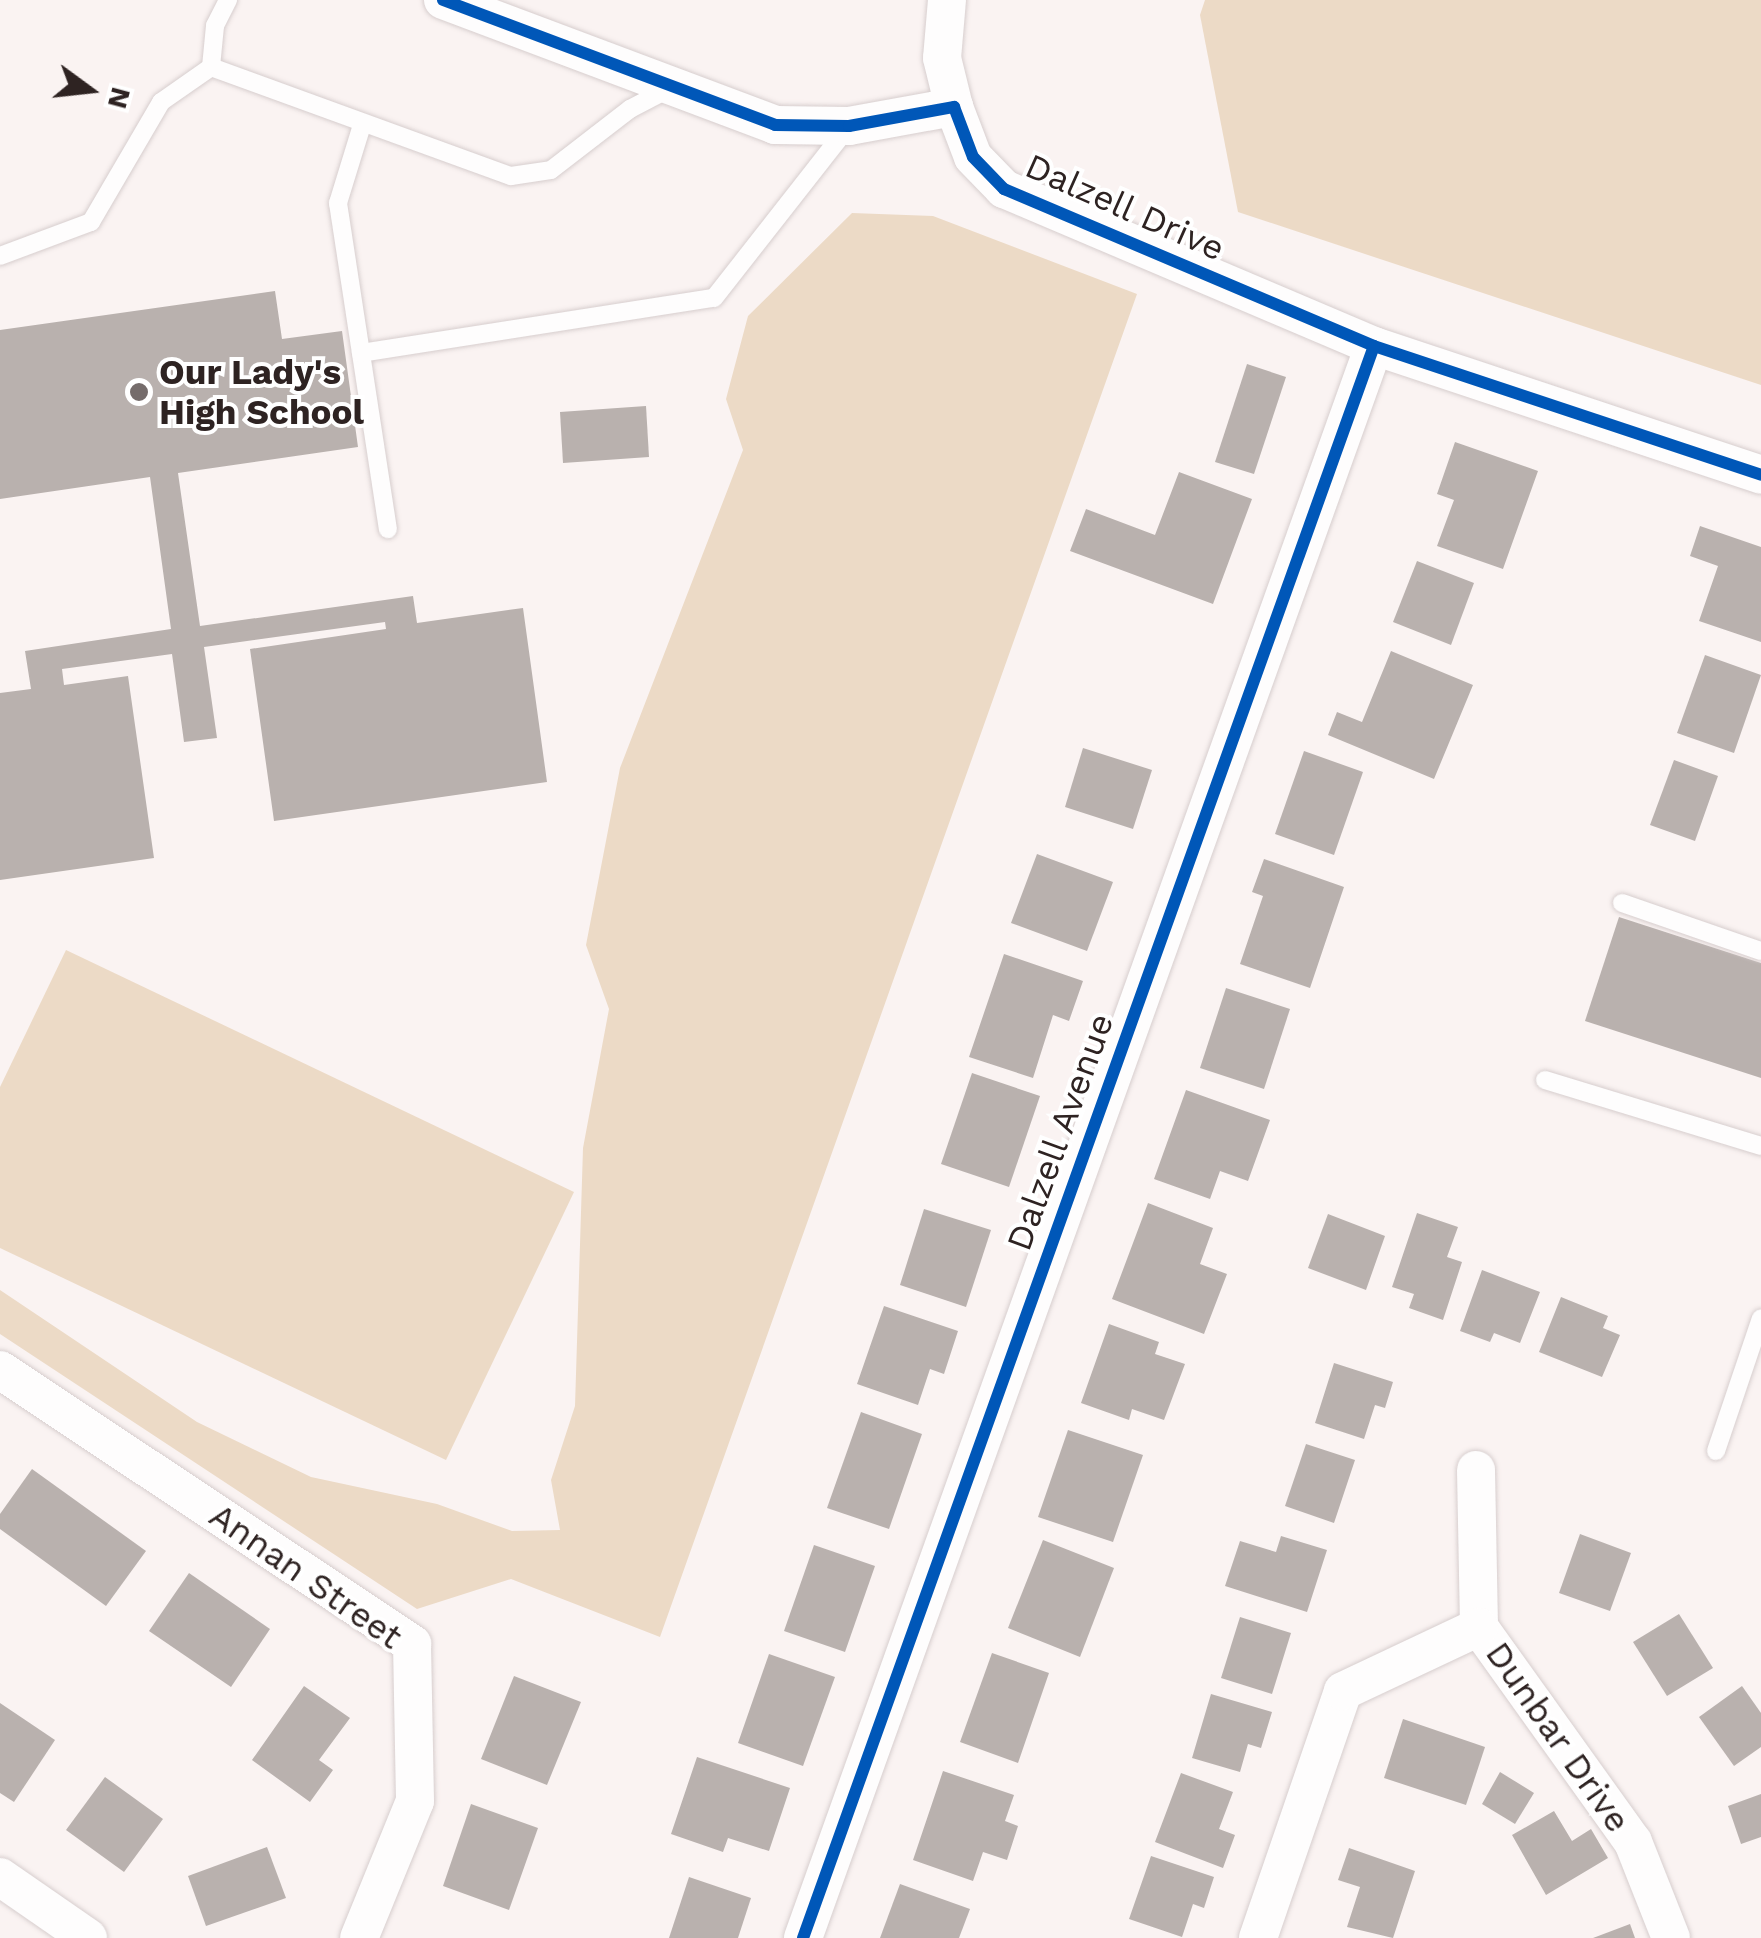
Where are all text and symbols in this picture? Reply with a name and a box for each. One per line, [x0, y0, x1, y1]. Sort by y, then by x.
north arrow [40, 40, 140, 140]
text: N [101, 84, 138, 112]
street label: Dalzell Drive [1018, 144, 1232, 270]
place label: Our Lady's High School [159, 351, 364, 433]
marker: Our Lady's High School [128, 381, 150, 403]
street label: Dalzell Avenue [997, 1007, 1123, 1257]
street label: Annan Street [202, 1494, 410, 1658]
street label: Dunbar Drive [1477, 1633, 1639, 1841]

